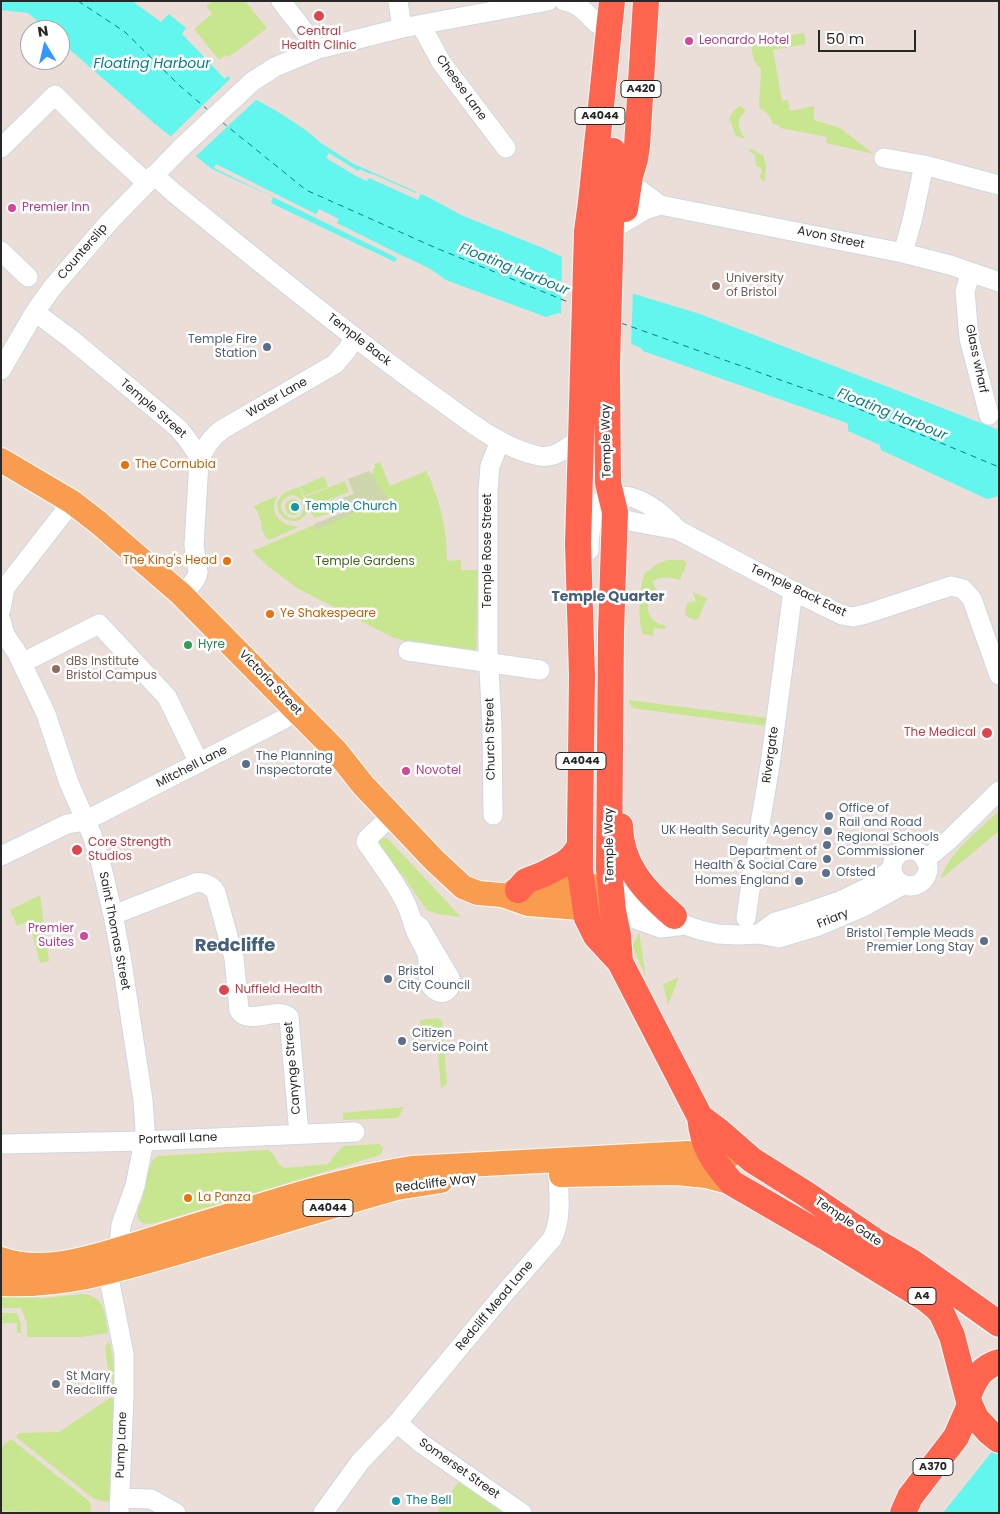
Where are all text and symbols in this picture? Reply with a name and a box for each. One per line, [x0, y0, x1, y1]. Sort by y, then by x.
marker: Central Health Clinic [312, 9, 326, 23]
north arrow [20, 20, 70, 70]
text: N [36, 20, 50, 42]
scale bar [820, 20, 918, 52]
place label: Central Health Clinic [281, 25, 357, 53]
text: 50 m [826, 28, 864, 49]
place label: Leonardo Hotel [699, 34, 789, 48]
marker: Leonardo Hotel [683, 35, 695, 47]
street label: Cheese Lane [433, 53, 489, 123]
water label: Floating Harbour [93, 56, 211, 72]
road number: A420 [621, 80, 661, 98]
road number: A4044 [575, 108, 625, 124]
place label: Premier Inn [22, 201, 90, 215]
marker: Premier Inn [6, 202, 18, 214]
street label: Counterslip [55, 221, 111, 283]
street label: Avon Street [796, 224, 866, 252]
water label: Floating Harbour [457, 240, 571, 300]
place label: University of Bristol [726, 272, 784, 300]
marker: University of Bristol [710, 280, 722, 292]
street label: Temple Back [324, 311, 394, 369]
street label: Glass wharf [962, 323, 990, 395]
place label: Temple Fire Station [188, 333, 257, 361]
marker: Temple Fire Station [261, 341, 273, 353]
street label: Water Lane [244, 375, 310, 421]
street label: Temple Street [117, 376, 189, 442]
water label: Floating Harbour [835, 385, 949, 445]
street label: Temple Way [599, 404, 615, 478]
place label: The Cornubia [135, 458, 216, 472]
marker: The Cornubia [119, 459, 131, 471]
street label: Temple Rose Street [481, 493, 495, 609]
place label: Temple Church [305, 500, 397, 514]
marker: Temple Church [289, 501, 301, 513]
place label: The King's Head [123, 554, 217, 568]
marker: The King's Head [221, 555, 233, 567]
park label: Temple Gardens [315, 555, 415, 569]
street label: Temple Back East [748, 562, 848, 620]
district label: Temple Quarter [551, 589, 665, 605]
place label: Ye Shakespeare [280, 607, 376, 621]
marker: Ye Shakespeare [264, 608, 276, 620]
place label: Hyre [198, 638, 225, 652]
marker: Hyre [182, 639, 194, 651]
street label: Victoria Street [236, 648, 304, 718]
place label: dBs Institute Bristol Campus [66, 655, 157, 683]
marker: dBs Institute Bristol Campus [50, 663, 62, 675]
street label: Church Street [483, 698, 499, 780]
street label: Rivergate [760, 726, 782, 784]
place label: The Medical [904, 726, 976, 740]
marker: The Medical [980, 726, 994, 740]
street label: Mitchell Lane [154, 743, 230, 791]
place label: The Planning Inspectorate [256, 750, 333, 778]
road number: A4044 [556, 752, 606, 769]
marker: The Planning Inspectorate [240, 758, 252, 770]
place label: Novotel [416, 764, 461, 778]
marker: Novotel [400, 765, 412, 777]
place label: Office of Rail and Road [839, 802, 922, 830]
street label: Temple Way [602, 808, 618, 882]
marker: Office of Rail and Road [823, 810, 835, 822]
place label: UK Health Security Agency [661, 824, 818, 838]
marker: UK Health Security Agency [822, 825, 834, 837]
place label: Regional Schools Commissioner [837, 831, 939, 859]
place label: Core Strength Studios [88, 836, 171, 864]
marker: Regional Schools Commissioner [821, 839, 833, 851]
marker: Core Strength Studios [70, 843, 84, 857]
place label: Department of Health & Social Care [694, 845, 817, 873]
marker: Department of Health & Social Care [821, 853, 833, 865]
place label: Ofsted [836, 866, 876, 880]
marker: Ofsted [820, 867, 832, 879]
street label: Saint Thomas Street [95, 871, 133, 991]
place label: Homes England [695, 874, 789, 888]
marker: Homes England [793, 875, 805, 887]
street label: Friary [815, 906, 851, 932]
place label: Premier Suites [28, 922, 74, 950]
place label: Bristol Temple Meads Premier Long Stay [846, 927, 974, 955]
marker: Premier Suites [78, 930, 90, 942]
district label: Redcliffe [195, 935, 275, 957]
marker: Bristol Temple Meads Premier Long Stay [978, 935, 990, 947]
place label: Bristol City Council [398, 965, 470, 993]
marker: Bristol City Council [382, 973, 394, 985]
marker: Nuffield Health [217, 983, 231, 997]
place label: Nuffield Health [235, 983, 323, 997]
street label: Canynge Street [282, 1021, 304, 1115]
place label: Citizen Service Point [412, 1027, 488, 1055]
marker: Citizen Service Point [396, 1035, 408, 1047]
street label: Portwall Lane [138, 1130, 218, 1148]
street label: Redcliffe Way [395, 1172, 477, 1196]
place label: La Panza [198, 1191, 251, 1205]
marker: La Panza [182, 1192, 194, 1204]
street label: Temple Gate [812, 1194, 884, 1250]
road number: A4044 [303, 1200, 353, 1216]
street label: Redcliff Mead Lane [453, 1258, 537, 1354]
road number: A4 [908, 1288, 936, 1304]
place label: St Mary Redcliffe [66, 1370, 117, 1398]
marker: St Mary Redcliffe [50, 1378, 62, 1390]
street label: Pump Lane [114, 1411, 130, 1479]
street label: Somerset Street [416, 1436, 502, 1502]
road number: A370 [913, 1458, 953, 1475]
place label: The Bell [406, 1494, 452, 1508]
marker: The Bell [390, 1495, 402, 1507]

